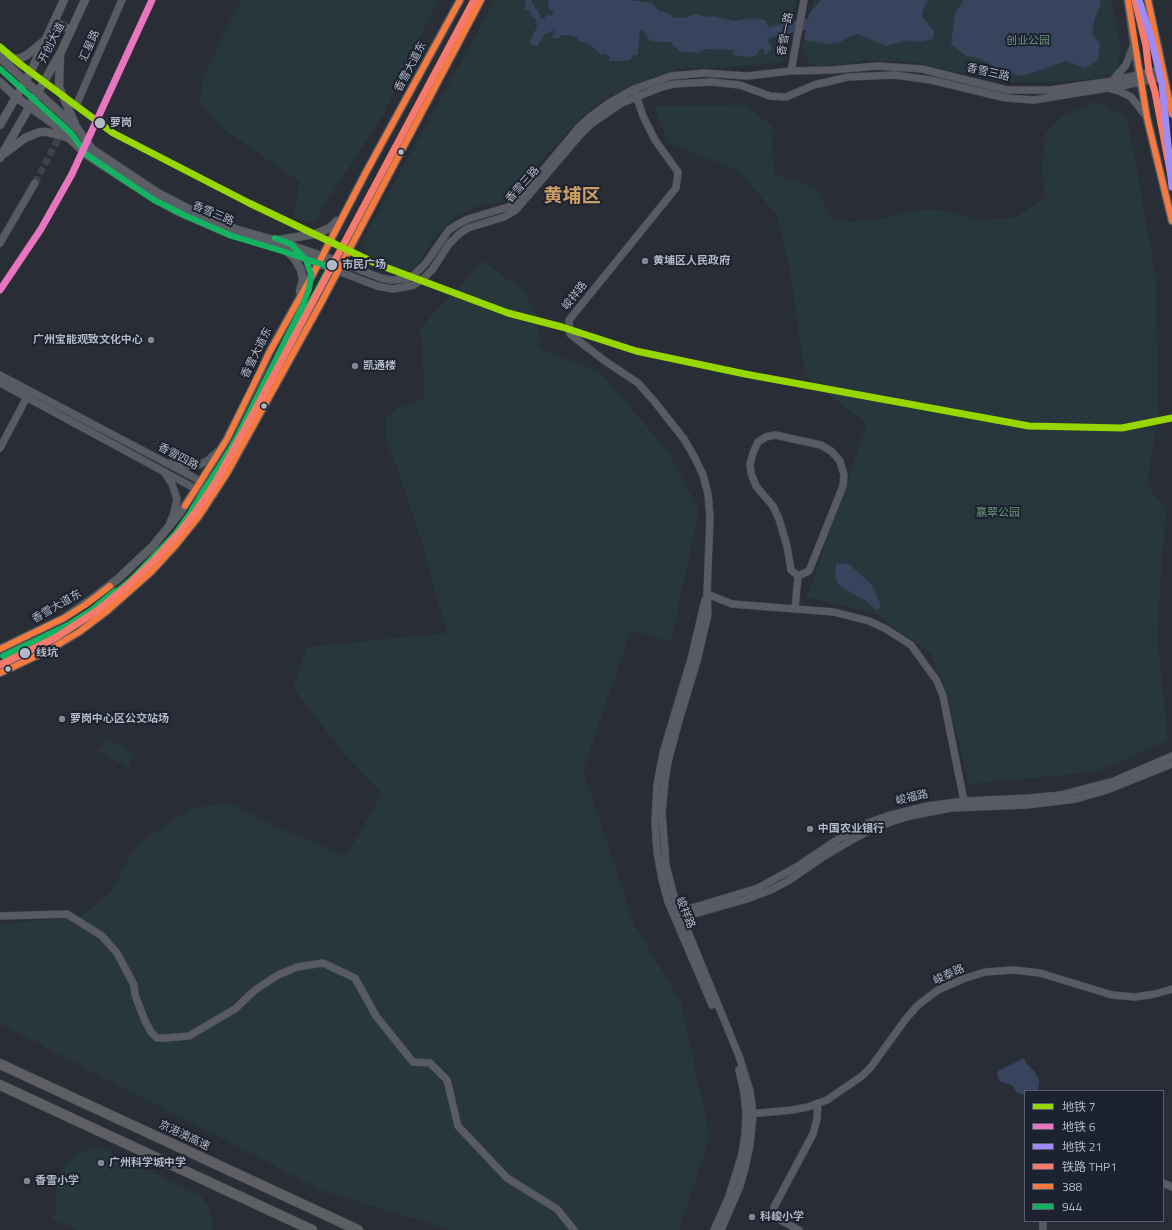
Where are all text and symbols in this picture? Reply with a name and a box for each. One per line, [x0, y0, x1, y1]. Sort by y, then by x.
street label: 香雪一路 [776, 11, 796, 57]
street label: 开创大道 [36, 20, 68, 66]
street label: 汇星路 [77, 28, 103, 64]
park label: 创业公园 [1006, 34, 1050, 48]
street label: 香雪大道东 [392, 40, 430, 94]
street label: 香雪三路 [965, 62, 1011, 84]
marker: 萝岗 [93, 116, 107, 130]
place label: 萝岗 [110, 116, 132, 130]
unlabelled marker [396, 147, 406, 157]
street label: 香雪三路 [503, 164, 543, 206]
district label: 黄埔区 [544, 186, 600, 208]
street label: 香雪三路 [190, 199, 236, 229]
place label: 黄埔区人民政府 [653, 254, 730, 268]
marker: 黄埔区人民政府 [640, 256, 650, 266]
marker: 市民广场 [325, 258, 339, 272]
place label: 市民广场 [342, 258, 386, 272]
street label: 峻祥路 [559, 279, 591, 313]
street label: 香雪大道东 [239, 325, 275, 381]
place label: 广州宝能观致文化中心 [33, 333, 143, 347]
marker: 广州宝能观致文化中心 [146, 335, 156, 345]
place label: 凯通楼 [363, 359, 396, 373]
marker: 凯通楼 [350, 361, 360, 371]
unlabelled marker [259, 401, 269, 411]
street label: 香雪四路 [155, 441, 201, 473]
park label: 赢翠公园 [976, 506, 1020, 520]
street label: 香雪大道东 [30, 588, 84, 626]
marker: 线坑 [18, 646, 32, 660]
place label: 线坑 [36, 646, 58, 660]
unlabelled marker [3, 664, 13, 674]
place label: 萝岗中心区公交站场 [70, 712, 169, 726]
marker: 萝岗中心区公交站场 [57, 714, 67, 724]
street label: 峻福路 [894, 788, 930, 808]
place label: 中国农业银行 [818, 822, 884, 836]
marker: 中国农业银行 [805, 824, 815, 834]
street label: 峻祥路 [673, 895, 697, 931]
street label: 峻泰路 [931, 962, 967, 988]
legend [1024, 1090, 1164, 1222]
text: 地铁 7 [1062, 1097, 1095, 1116]
text: 地铁 6 [1062, 1117, 1095, 1136]
street label: 京港澳高速 [156, 1118, 212, 1154]
text: 地铁 21 [1062, 1137, 1102, 1156]
place label: 广州科学城中学 [109, 1156, 186, 1170]
text: 铁路 THP1 [1062, 1157, 1117, 1176]
marker: 广州科学城中学 [96, 1158, 106, 1168]
place label: 香雪小学 [35, 1174, 79, 1188]
marker: 香雪小学 [22, 1176, 32, 1186]
text: 388 [1062, 1177, 1082, 1196]
text: 944 [1062, 1197, 1082, 1216]
place label: 科峻小学 [760, 1210, 804, 1224]
marker: 科峻小学 [747, 1212, 757, 1222]

